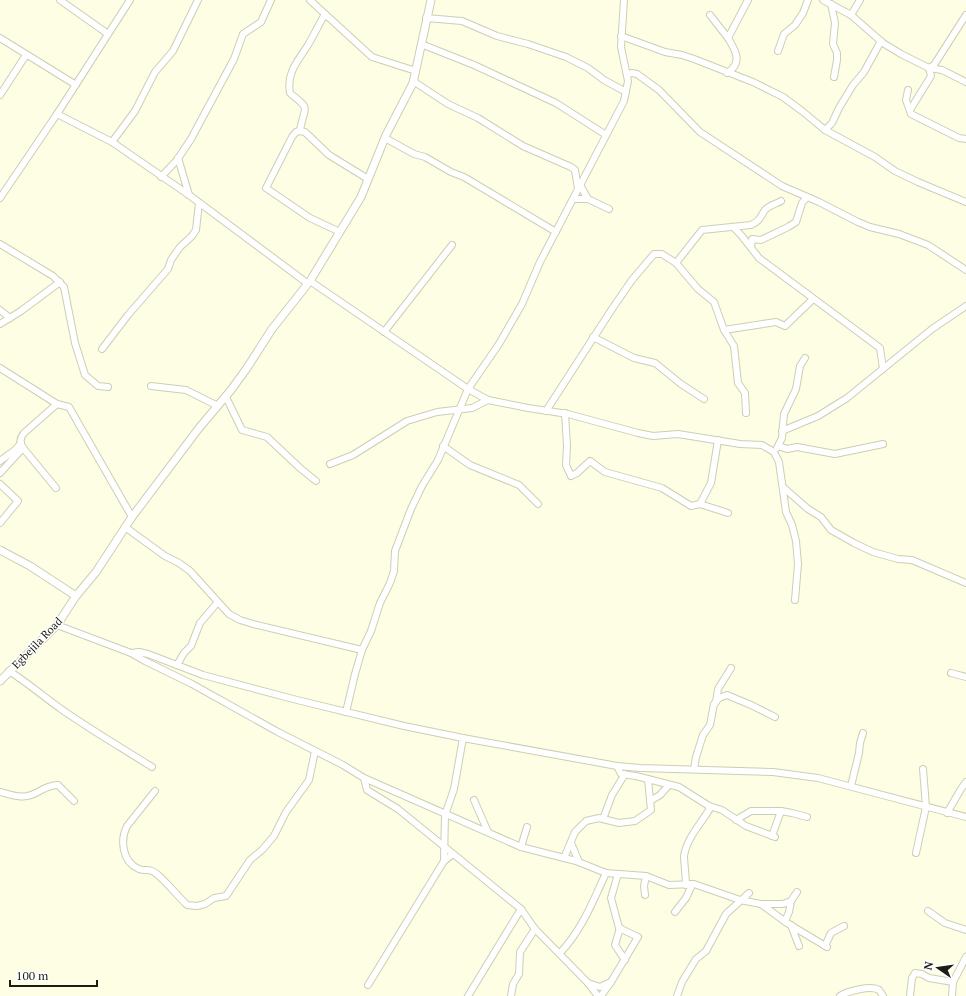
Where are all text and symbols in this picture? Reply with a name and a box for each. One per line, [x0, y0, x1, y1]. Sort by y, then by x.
street label: Egbejila Road [9, 614, 65, 672]
north arrow [918, 948, 958, 988]
text: N [920, 959, 936, 971]
scale bar [10, 962, 97, 988]
text: 100 m [16, 968, 49, 983]

